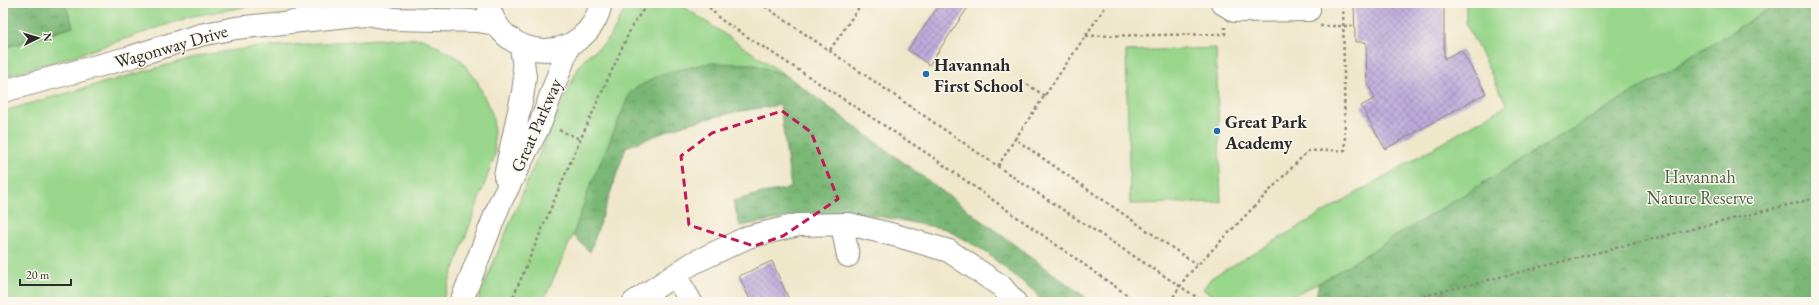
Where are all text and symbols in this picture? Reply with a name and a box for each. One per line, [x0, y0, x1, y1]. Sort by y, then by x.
north arrow [18, 18, 58, 58]
street label: Wagonway Drive [112, 19, 230, 73]
text: N [41, 32, 55, 42]
place label: Havannah First School [934, 53, 1023, 97]
marker: Havannah First School [921, 69, 931, 79]
street label: Great Parkway [505, 74, 567, 175]
place label: Great Park Academy [1224, 110, 1308, 154]
marker: Great Park Academy [1212, 126, 1222, 136]
park label: Havannah Nature Reserve [1647, 165, 1753, 209]
scale bar [20, 261, 71, 287]
text: 20 m [26, 267, 50, 283]

